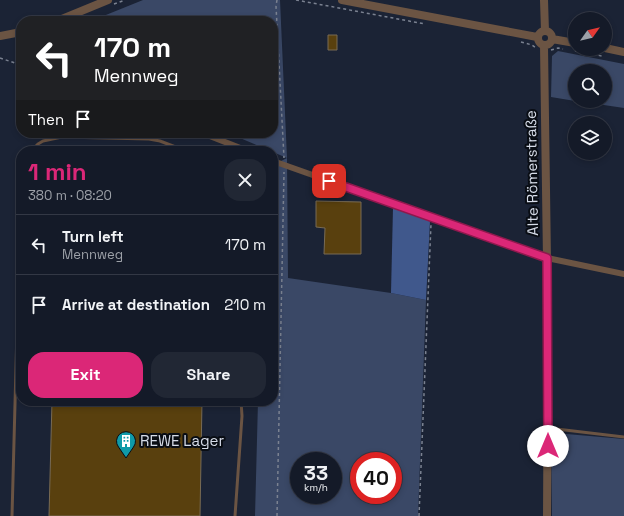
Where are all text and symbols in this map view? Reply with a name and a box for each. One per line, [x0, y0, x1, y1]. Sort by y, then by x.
north arrow [568, 12, 612, 56]
map controls [568, 12, 612, 160]
text: 170 m [94, 29, 171, 65]
icon: left [28, 32, 80, 84]
text: Mennweg [94, 64, 179, 87]
button: search [568, 64, 612, 108]
icon: arrive [72, 108, 94, 130]
text: Then [28, 110, 64, 129]
street label: Alte Römerstraße [521, 110, 542, 236]
button: layers [568, 116, 612, 160]
text: 1 min [28, 156, 87, 187]
button: close [224, 159, 266, 201]
pin [312, 164, 346, 198]
icon: arrive [318, 170, 340, 192]
text: 380 m · 08:20 [28, 187, 112, 204]
text: Turn left [62, 227, 124, 246]
icon: left [28, 234, 50, 256]
text: 170 m [225, 235, 266, 254]
text: Mennweg [62, 246, 123, 263]
icon: arrive [28, 294, 50, 316]
text: Arrive at destination [62, 295, 210, 314]
text: 210 m [224, 295, 266, 314]
button: Exit [28, 352, 143, 398]
button: Share [151, 352, 266, 398]
position arrow [527, 425, 569, 467]
building icon: REWE Lager [115, 430, 137, 458]
place label: REWE Lager [140, 431, 224, 450]
speed limit sign: 40 [350, 452, 402, 504]
text: 33 [304, 460, 328, 486]
text: km/h [304, 481, 328, 494]

